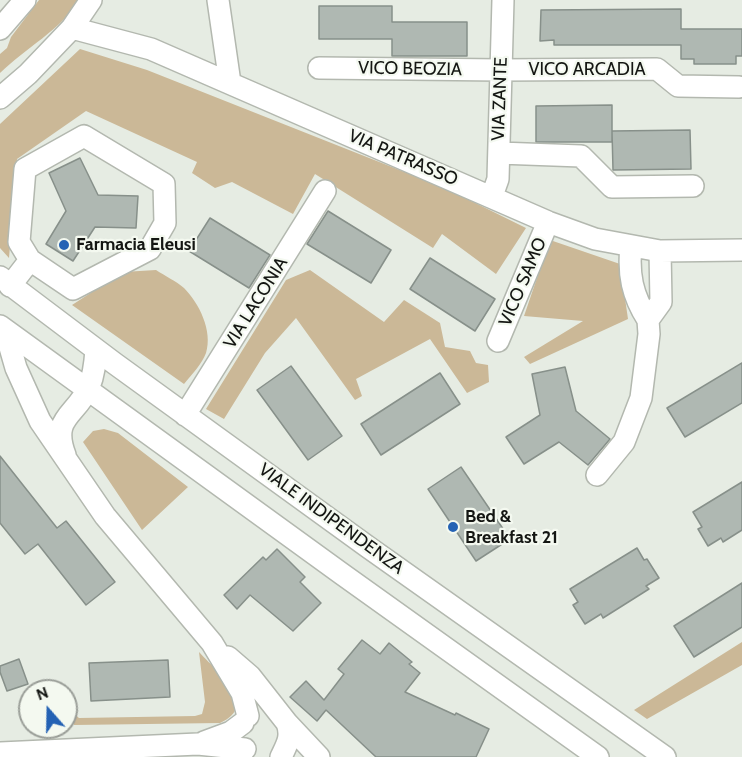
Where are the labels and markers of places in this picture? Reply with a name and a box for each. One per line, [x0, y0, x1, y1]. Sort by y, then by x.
place label: Farmacia Eleusi [76, 234, 196, 256]
marker: Farmacia Eleusi [57, 238, 71, 252]
place label: Bed & Breakfast 21 [465, 506, 558, 548]
marker: Bed & Breakfast 21 [446, 520, 460, 534]

